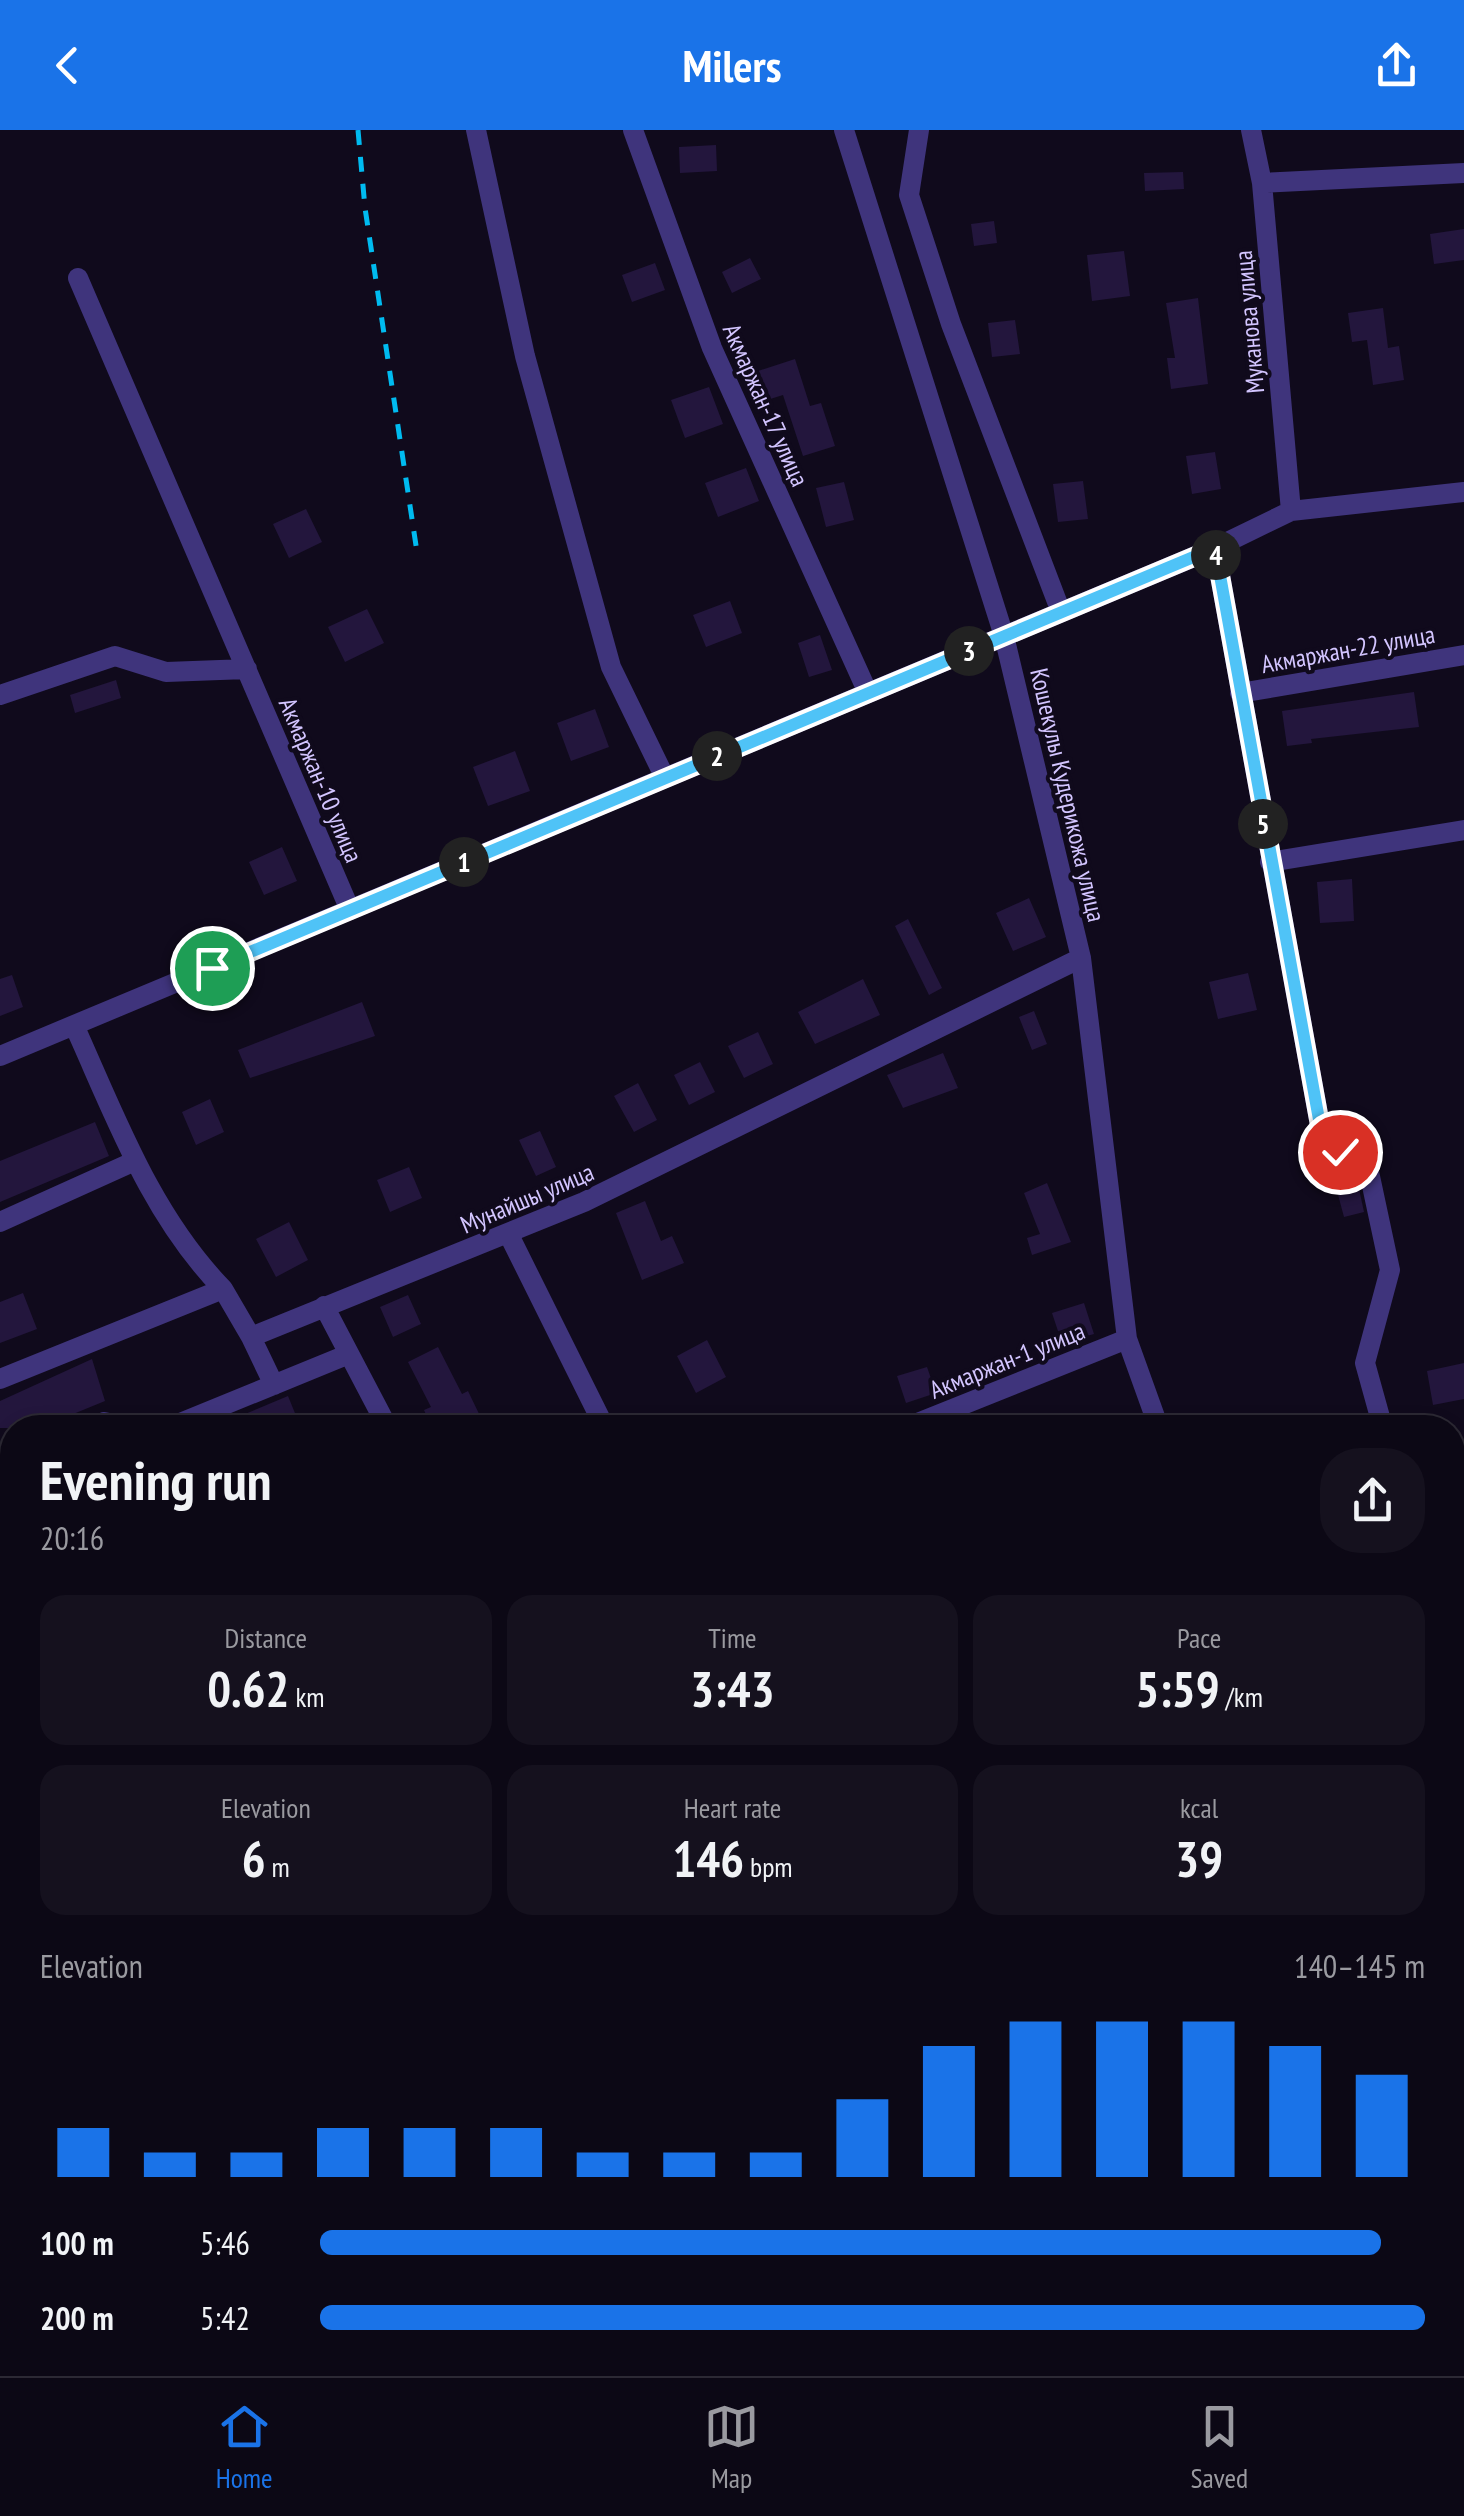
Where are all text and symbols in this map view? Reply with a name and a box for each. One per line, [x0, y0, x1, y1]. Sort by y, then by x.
text: Milers [682, 36, 782, 94]
icon: back [40, 38, 95, 93]
icon: share [1369, 38, 1424, 93]
street label: Муканова улица [1227, 249, 1271, 395]
street label: Акмаржан-17 улица [716, 319, 816, 491]
pin: 4 [1191, 530, 1241, 580]
text: 4 [1209, 536, 1223, 573]
street label: Акмаржан-22 улица [1259, 618, 1437, 680]
pin: 3 [944, 626, 994, 676]
text: 3 [962, 632, 976, 669]
street label: Кошекулы Кудерикожа улица [1023, 665, 1113, 925]
street label: Акмаржан-10 улица [272, 693, 370, 867]
pin: 2 [692, 731, 742, 781]
text: 2 [710, 737, 724, 774]
pin: 5 [1238, 799, 1288, 849]
text: 5 [1256, 805, 1270, 842]
pin: 1 [439, 837, 489, 887]
text: 1 [457, 843, 471, 880]
pin [170, 926, 255, 1011]
icon: arrive [185, 941, 240, 996]
pin [1298, 1110, 1383, 1195]
icon: check [1313, 1125, 1368, 1180]
street label: Мунайшы улица [455, 1156, 599, 1240]
street label: Акмаржан-1 улица [925, 1314, 1089, 1406]
text: Evening run [40, 1444, 272, 1515]
button: share [1320, 1448, 1425, 1553]
text: 20:16 [40, 1517, 104, 1559]
text: Distance [225, 1619, 307, 1656]
text: Time [708, 1619, 757, 1656]
text: Pace [1177, 1619, 1221, 1656]
text: 0.62 [207, 1656, 289, 1721]
text: 3:43 [690, 1656, 775, 1721]
text: 5:59 [1135, 1656, 1220, 1721]
text: km [289, 1678, 325, 1715]
text: /km [1220, 1678, 1263, 1715]
text: Elevation [221, 1789, 311, 1826]
text: Heart rate [684, 1789, 781, 1826]
text: kcal [1180, 1789, 1218, 1826]
text: 6 [242, 1826, 266, 1891]
text: 146 [672, 1826, 744, 1891]
text: 39 [1175, 1826, 1223, 1891]
text: m [266, 1848, 290, 1885]
text: bpm [744, 1848, 793, 1885]
text: Elevation [40, 1945, 143, 1987]
text: 140–145 m [1294, 1945, 1425, 1987]
text: 100 m [40, 2222, 114, 2264]
text: 5:46 [200, 2222, 250, 2264]
text: 200 m [40, 2297, 114, 2339]
text: 5:42 [200, 2297, 250, 2339]
tab: Home [216, 2399, 273, 2496]
tab: Map [704, 2399, 759, 2496]
tab: Saved [1191, 2399, 1248, 2496]

